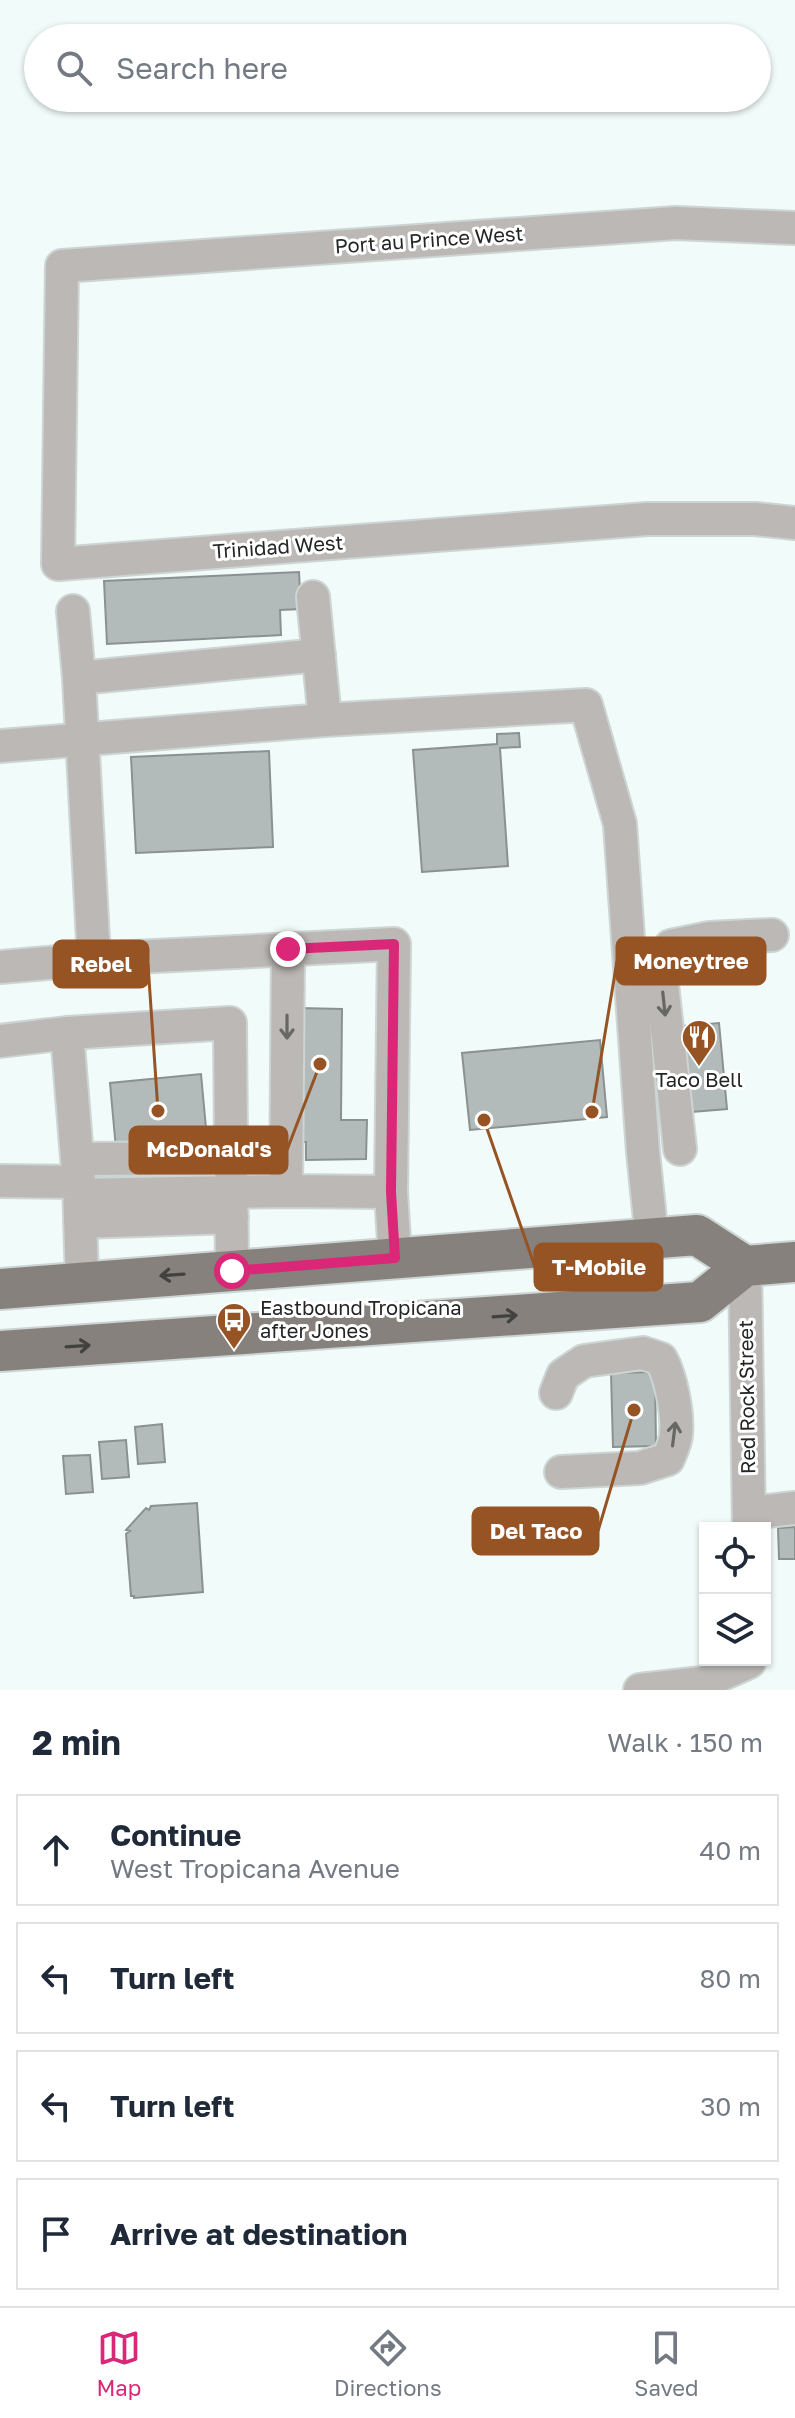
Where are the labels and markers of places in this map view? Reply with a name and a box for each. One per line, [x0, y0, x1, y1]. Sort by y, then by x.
callout: Moneytree [617, 938, 765, 984]
callout: Rebel [54, 941, 148, 987]
restaurant icon: Taco Bell [680, 1018, 718, 1068]
place label: Taco Bell [655, 1067, 743, 1091]
callout: McDonald's [130, 1127, 287, 1173]
callout: T-Mobile [535, 1244, 662, 1290]
place label: Eastbound Tropicana after Jones [260, 1295, 462, 1342]
bus stop icon: Eastbound Tropicana after Jones [215, 1301, 253, 1351]
callout: Del Taco [473, 1508, 598, 1554]

